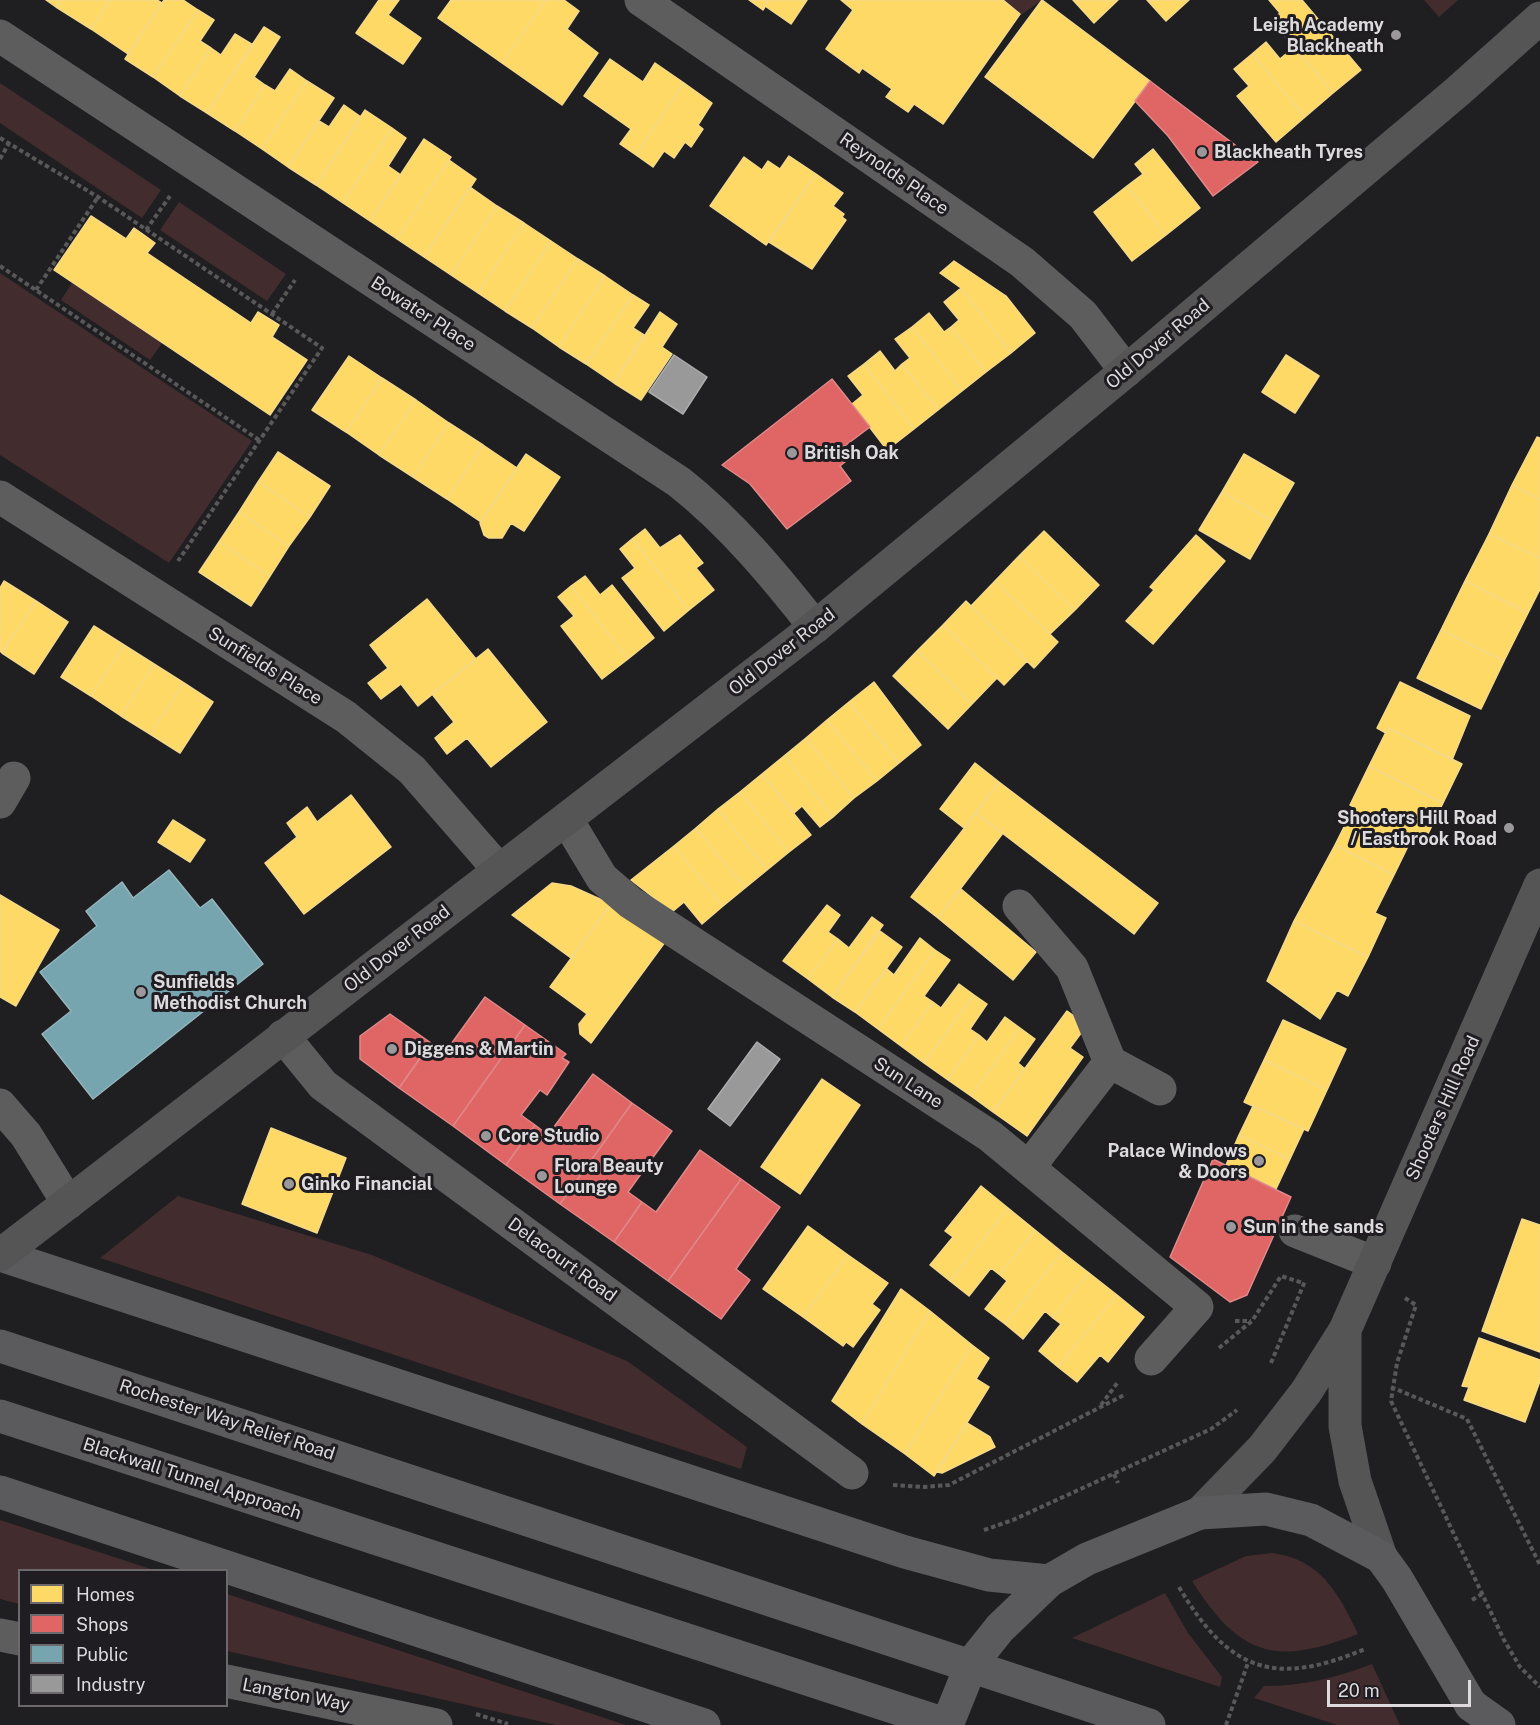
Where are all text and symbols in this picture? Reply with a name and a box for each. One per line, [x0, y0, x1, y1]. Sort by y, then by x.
place label: Leigh Academy Blackheath [1253, 14, 1384, 57]
marker: Leigh Academy Blackheath [1389, 28, 1403, 42]
street label: Reynolds Place [835, 128, 953, 220]
place label: Blackheath Tyres [1214, 141, 1363, 163]
marker: Blackheath Tyres [1195, 145, 1209, 159]
street label: Bowater Place [367, 272, 479, 356]
street label: Old Dover Road [1102, 294, 1214, 394]
place label: British Oak [804, 442, 899, 464]
marker: British Oak [785, 446, 799, 460]
street label: Old Dover Road [725, 604, 839, 700]
street label: Sunfields Place [204, 622, 326, 710]
place label: Shooters Hill Road / Eastbrook Road [1337, 807, 1497, 850]
marker: Shooters Hill Road / Eastbrook Road [1502, 821, 1516, 835]
street label: Old Dover Road [340, 901, 454, 997]
place label: Sunfields Methodist Church [153, 971, 307, 1014]
marker: Sunfields Methodist Church [134, 985, 148, 999]
street label: Shooters Hill Road [1401, 1032, 1485, 1184]
place label: Diggens & Martin [404, 1038, 554, 1060]
marker: Diggens & Martin [385, 1042, 399, 1056]
street label: Sun Lane [869, 1053, 947, 1113]
place label: Core Studio [498, 1125, 600, 1147]
marker: Core Studio [479, 1129, 493, 1143]
place label: Palace Windows & Doors [1108, 1140, 1247, 1182]
marker: Palace Windows & Doors [1252, 1154, 1266, 1168]
place label: Flora Beauty Lounge [554, 1155, 664, 1198]
marker: Flora Beauty Lounge [535, 1169, 549, 1183]
place label: Ginko Financial [301, 1173, 433, 1195]
marker: Ginko Financial [282, 1177, 296, 1191]
street label: Delacourt Road [503, 1213, 621, 1307]
place label: Sun in the sands [1243, 1216, 1384, 1238]
marker: Sun in the sands [1224, 1220, 1238, 1234]
street label: Rochester Way Relief Road [116, 1375, 338, 1465]
street label: Blackwall Tunnel Approach [80, 1433, 304, 1525]
legend [18, 1569, 228, 1707]
text: Homes [76, 1584, 135, 1605]
text: Shops [76, 1614, 128, 1635]
text: Public [76, 1644, 128, 1665]
scale bar [1330, 1668, 1474, 1706]
text: Industry [76, 1674, 145, 1695]
street label: Langton Way [240, 1674, 352, 1716]
text: 20 m [1338, 1680, 1380, 1701]

